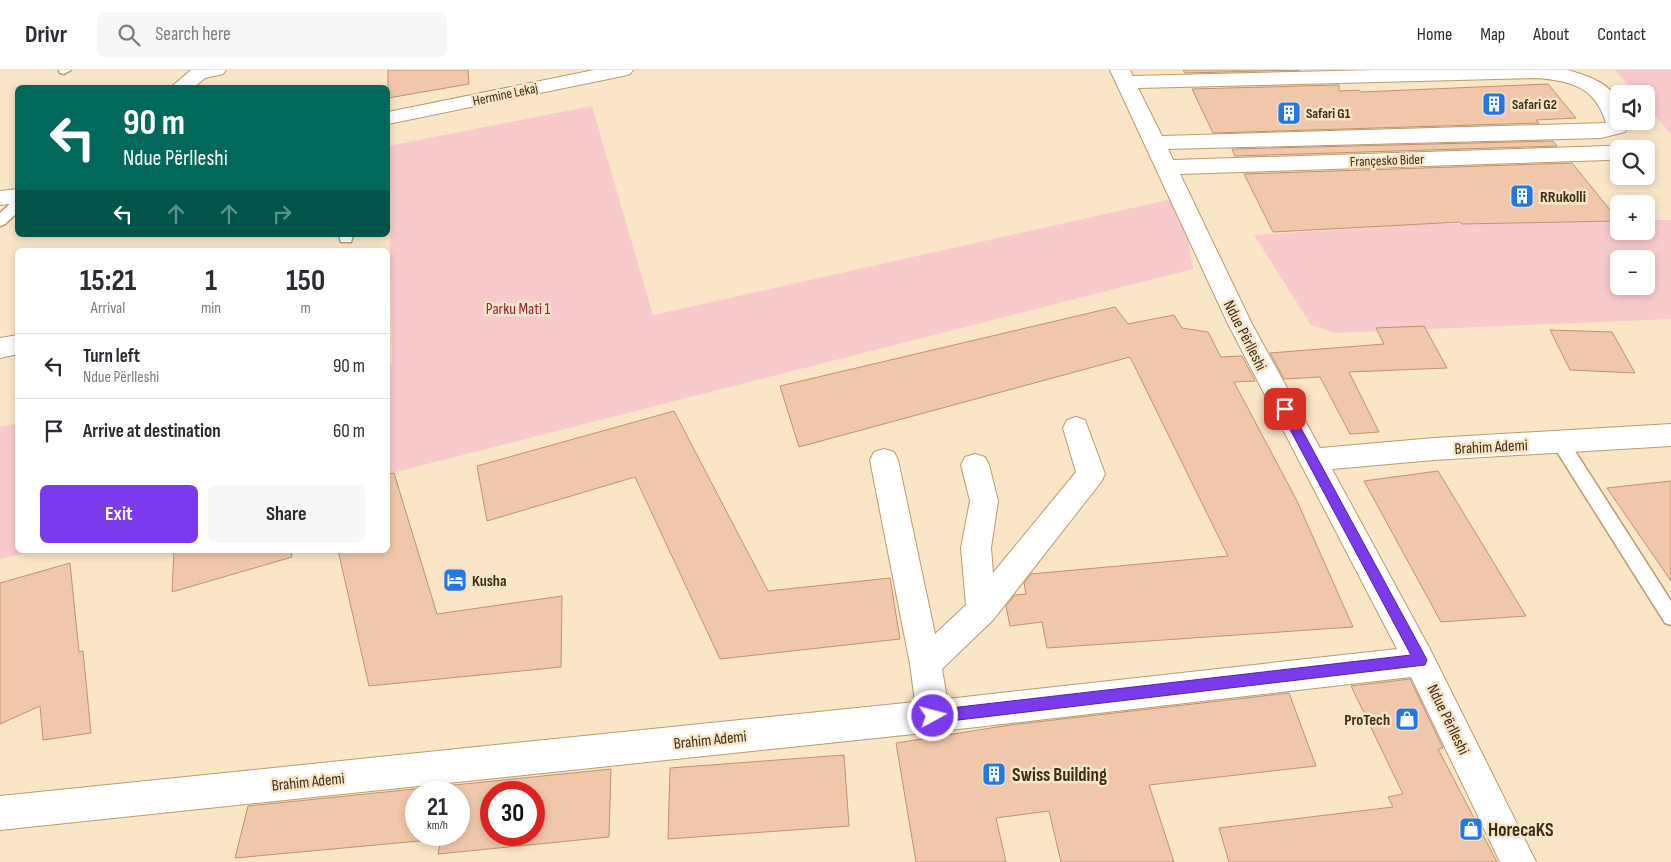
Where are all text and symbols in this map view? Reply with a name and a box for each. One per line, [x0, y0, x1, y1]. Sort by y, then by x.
search box [97, 12, 447, 57]
text: Drivr [25, 20, 67, 49]
icon: search [115, 21, 143, 49]
text: Search here [155, 23, 231, 46]
text: Home [1417, 24, 1452, 45]
text: Map [1480, 24, 1505, 45]
text: About [1533, 24, 1569, 45]
text: Contact [1597, 24, 1646, 45]
street label: Hermine Lekaj [471, 79, 539, 110]
map controls [1610, 85, 1655, 295]
button: sound [1610, 85, 1655, 130]
building icon: Safari G2 [1481, 91, 1507, 117]
place label: Safari G2 [1512, 96, 1557, 113]
building icon: Safari G1 [1276, 100, 1302, 126]
text: 90 m [123, 102, 185, 145]
icon: left [40, 105, 105, 170]
place label: Safari G1 [1306, 105, 1351, 122]
button: search [1610, 140, 1655, 185]
text: Ndue Përlleshi [123, 145, 228, 172]
street label: Françesko Bider [1350, 151, 1424, 170]
building icon: RRukolli [1509, 183, 1535, 209]
place label: RRukolli [1540, 188, 1586, 207]
button: + [1610, 195, 1655, 240]
icon: left [109, 200, 137, 228]
icon: ahead [162, 200, 190, 228]
icon: ahead [215, 200, 243, 228]
icon: right [268, 200, 296, 228]
button: − [1610, 250, 1655, 295]
text: 15:21 [80, 263, 136, 299]
text: 1 [205, 263, 217, 299]
text: 150 [286, 263, 325, 299]
street label: Ndue Përlleshi [1219, 297, 1270, 374]
text: Arrival [91, 299, 125, 318]
text: min [201, 299, 221, 318]
text: m [300, 299, 311, 318]
park label: Parku Mati 1 [486, 300, 551, 319]
text: Turn left [83, 345, 140, 368]
icon: left [40, 352, 68, 380]
text: 90 m [333, 355, 365, 378]
text: Ndue Përlleshi [83, 368, 159, 387]
pin [1264, 388, 1306, 430]
icon: arrive [1271, 395, 1299, 423]
icon: arrive [40, 417, 68, 445]
text: Arrive at destination [83, 420, 221, 443]
text: 60 m [333, 420, 365, 443]
street label: Brahim Ademi [1454, 436, 1528, 459]
button: Exit [40, 485, 198, 543]
button: Share [208, 485, 365, 543]
hotel icon: Kusha [442, 567, 468, 593]
place label: Kusha [472, 572, 506, 591]
street label: Ndue Përlleshi [1422, 681, 1473, 758]
position arrow [906, 689, 958, 741]
shop icon: ProTech [1394, 706, 1420, 732]
place label: ProTech [1344, 711, 1390, 730]
street label: Brahim Ademi [673, 727, 748, 754]
building icon: Swiss Building [981, 761, 1007, 787]
place label: Swiss Building [1012, 764, 1107, 787]
street label: Brahim Ademi [271, 769, 346, 796]
speed limit sign: 30 [480, 781, 545, 846]
text: 21 [427, 792, 448, 823]
shop icon: HorecaKS [1458, 816, 1484, 842]
text: km/h [427, 818, 448, 833]
place label: HorecaKS [1488, 819, 1554, 842]

